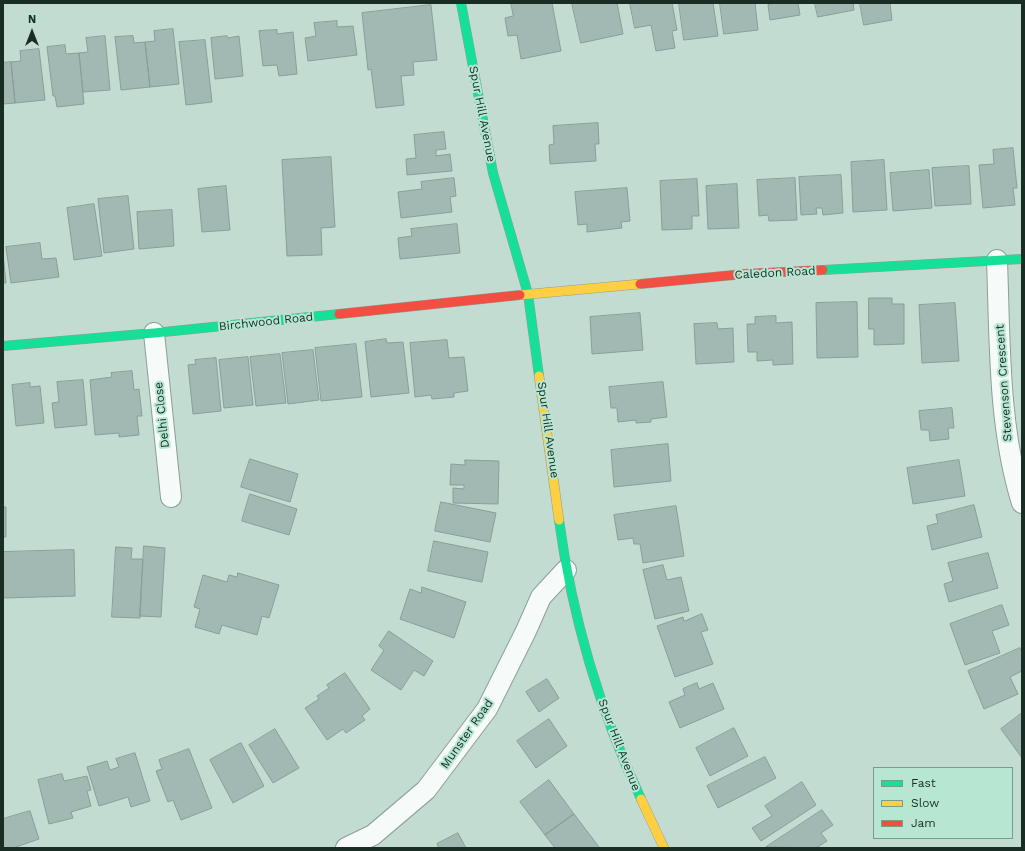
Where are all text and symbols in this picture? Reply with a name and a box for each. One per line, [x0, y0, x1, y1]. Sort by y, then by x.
north arrow [12, 12, 52, 52]
text: N [28, 13, 36, 26]
street label: Spur Hill Avenue [466, 65, 498, 163]
street label: Caledon Road [734, 264, 816, 282]
street label: Birchwood Road [218, 310, 314, 334]
street label: Stevenson Crescent [993, 324, 1015, 442]
street label: Delhi Close [151, 381, 173, 449]
street label: Spur Hill Avenue [534, 381, 562, 479]
street label: Munster Road [438, 696, 496, 772]
street label: Spur Hill Avenue [595, 697, 643, 793]
legend [873, 767, 1013, 839]
text: Fast [911, 776, 936, 790]
text: Slow [911, 796, 939, 810]
text: Jam [911, 816, 936, 830]

